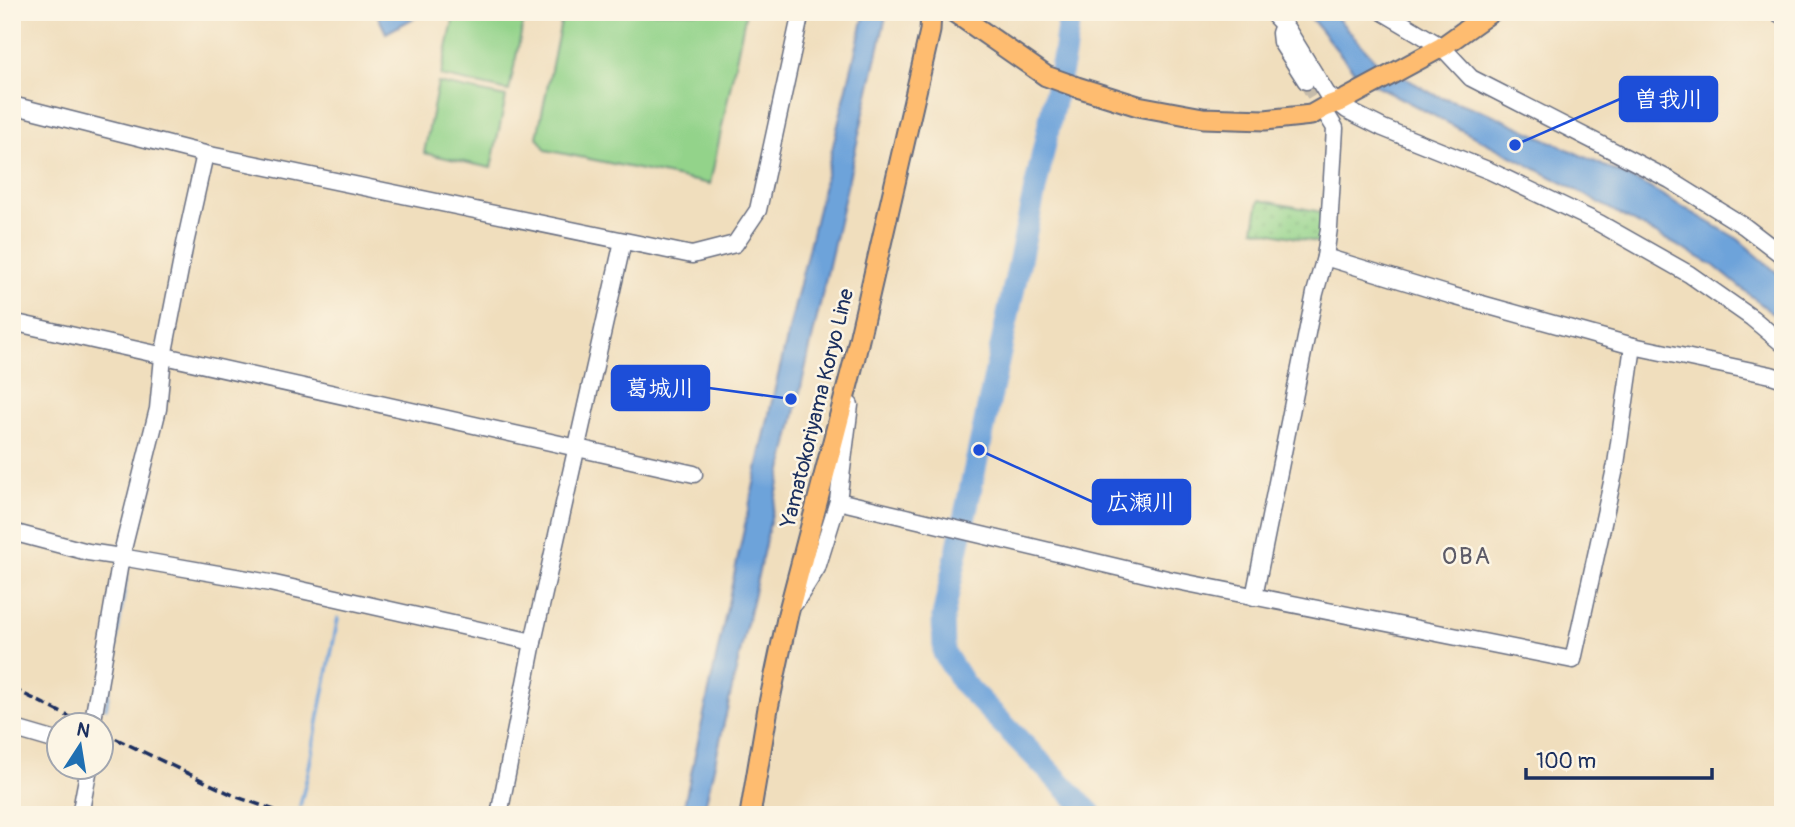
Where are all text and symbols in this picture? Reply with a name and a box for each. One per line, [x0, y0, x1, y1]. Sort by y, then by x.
callout: 曽我川 [1620, 77, 1717, 121]
text: 曽我川 [1635, 85, 1704, 114]
street label: Yamatokoriyama Koryo Line [774, 285, 860, 531]
callout: 葛城川 [612, 366, 709, 410]
text: 葛城川 [626, 374, 695, 403]
callout: 広瀬川 [1093, 480, 1190, 524]
text: 広瀬川 [1107, 488, 1176, 517]
district label: OBA [1442, 542, 1492, 571]
north arrow [46, 712, 116, 782]
text: N [75, 717, 92, 743]
scale bar [1526, 736, 1711, 780]
text: 100 m [1536, 748, 1596, 775]

